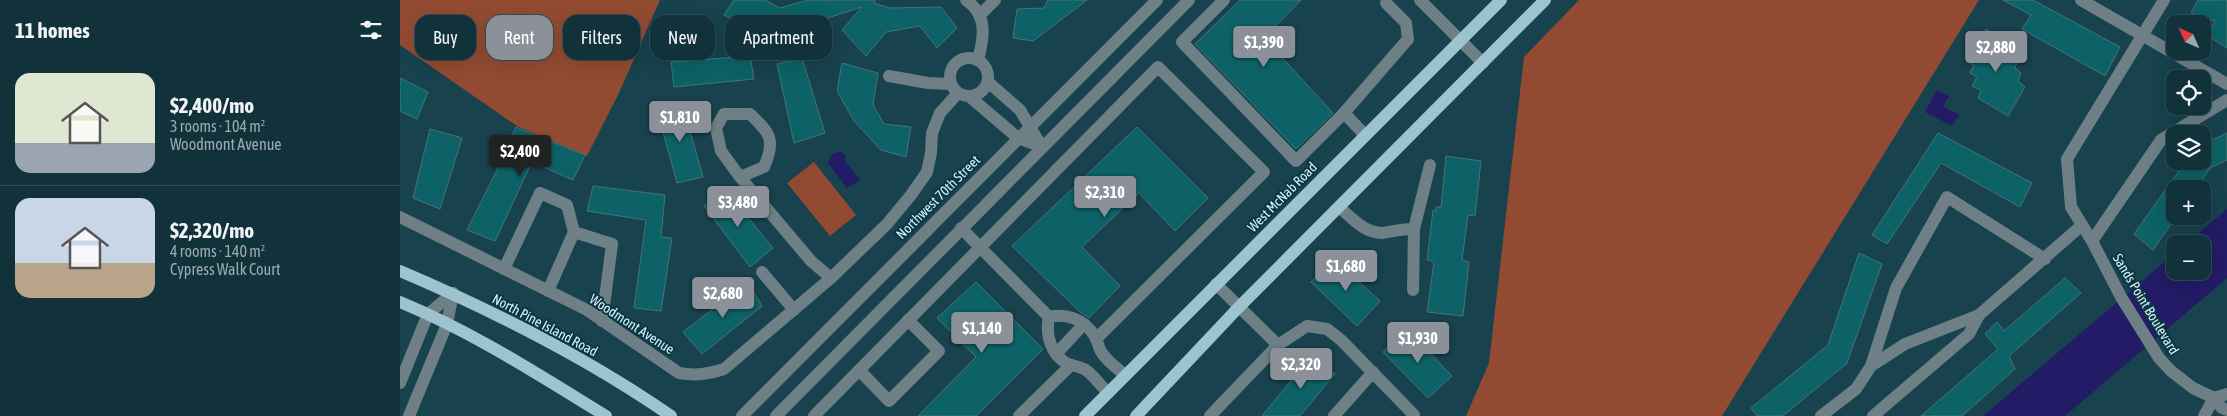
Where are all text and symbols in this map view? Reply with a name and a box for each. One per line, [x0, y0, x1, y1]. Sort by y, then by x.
chip: Buy [415, 15, 476, 60]
chip: Rent [486, 15, 553, 60]
chip: Filters [563, 15, 640, 60]
chip: New [650, 15, 715, 60]
chip: Apartment [725, 15, 832, 60]
north arrow [2166, 15, 2211, 60]
map controls [2166, 15, 2211, 280]
icon: filters [357, 16, 385, 44]
text: 11 homes [15, 18, 90, 42]
pin: $1,390 [1223, 26, 1305, 68]
pin: $2,880 [1955, 30, 2037, 73]
text: $1,390 [1244, 33, 1284, 51]
text: $2,880 [1976, 38, 2016, 56]
button: locate [2166, 70, 2211, 115]
icon: home [55, 93, 115, 153]
text: $2,400/mo [170, 93, 254, 117]
pin: $1,810 [639, 100, 721, 143]
text: $1,810 [660, 108, 700, 126]
text: 3 rooms · 104 m² [170, 117, 265, 135]
button: layers [2166, 125, 2211, 170]
pin: $2,400 [479, 134, 561, 177]
text: Woodmont Avenue [170, 135, 282, 153]
text: $2,400 [500, 142, 540, 160]
street label: Northwest 70th Street [893, 152, 983, 242]
street label: West McNab Road [1244, 159, 1320, 235]
pin: $2,310 [1064, 176, 1146, 218]
button: + [2166, 180, 2211, 225]
text: $2,310 [1085, 183, 1125, 201]
pin: $3,480 [697, 186, 779, 228]
text: $3,480 [718, 193, 758, 211]
icon: home [55, 218, 115, 278]
text: $2,320/mo [170, 218, 254, 242]
button: − [2166, 235, 2211, 280]
text: 4 rooms · 140 m² [170, 242, 265, 260]
pin: $1,680 [1305, 250, 1387, 292]
street label: Sands Point Boulevard [2110, 251, 2182, 357]
text: $1,680 [1326, 257, 1366, 275]
text: Cypress Walk Court [170, 260, 281, 278]
pin: $2,680 [682, 276, 764, 319]
text: $2,680 [703, 284, 743, 302]
street label: North Pine Island Road [489, 290, 601, 360]
street label: Woodmont Avenue [587, 291, 677, 357]
pin: $1,140 [941, 312, 1023, 354]
text: $1,140 [962, 319, 1002, 337]
pin: $1,930 [1377, 322, 1459, 364]
text: $1,930 [1398, 329, 1438, 347]
pin: $2,320 [1260, 348, 1342, 390]
text: $2,320 [1281, 355, 1321, 373]

